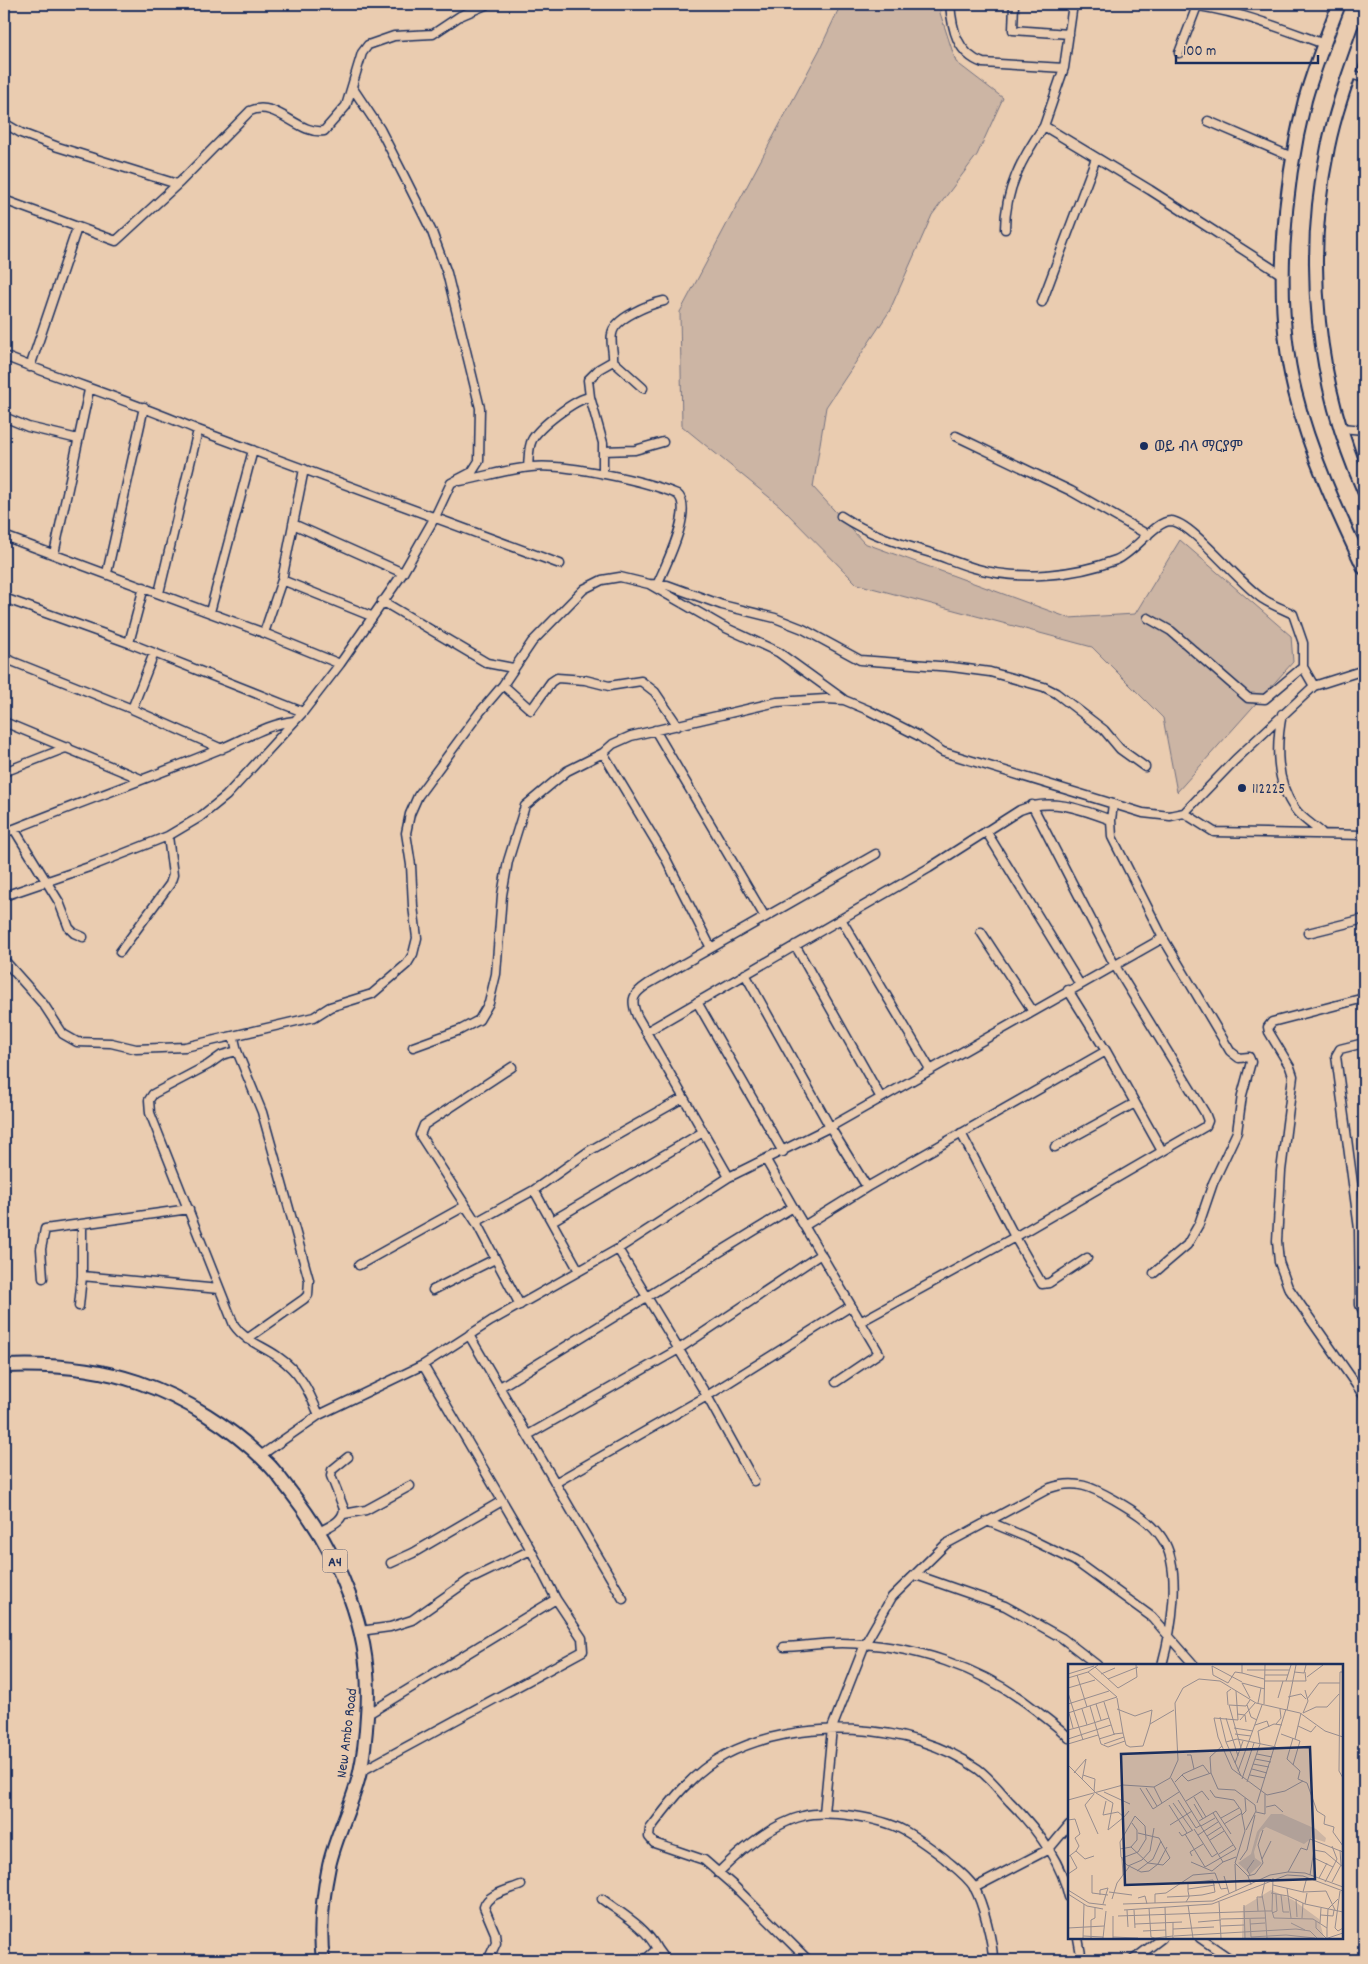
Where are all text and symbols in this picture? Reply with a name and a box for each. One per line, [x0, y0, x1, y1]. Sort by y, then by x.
scale bar [1176, 32, 1318, 64]
text: 100 m [1183, 41, 1216, 63]
place label: ወይ ብላ ማርያም [1154, 437, 1243, 459]
marker: ወይ ብላ ማርያም [1138, 440, 1150, 452]
place label: 112225 [1252, 779, 1285, 801]
marker: 112225 [1236, 782, 1248, 794]
road number: A4 [322, 1550, 348, 1572]
inset map [1068, 1664, 1343, 1939]
street label: New Ambo Road [332, 1687, 364, 1779]

